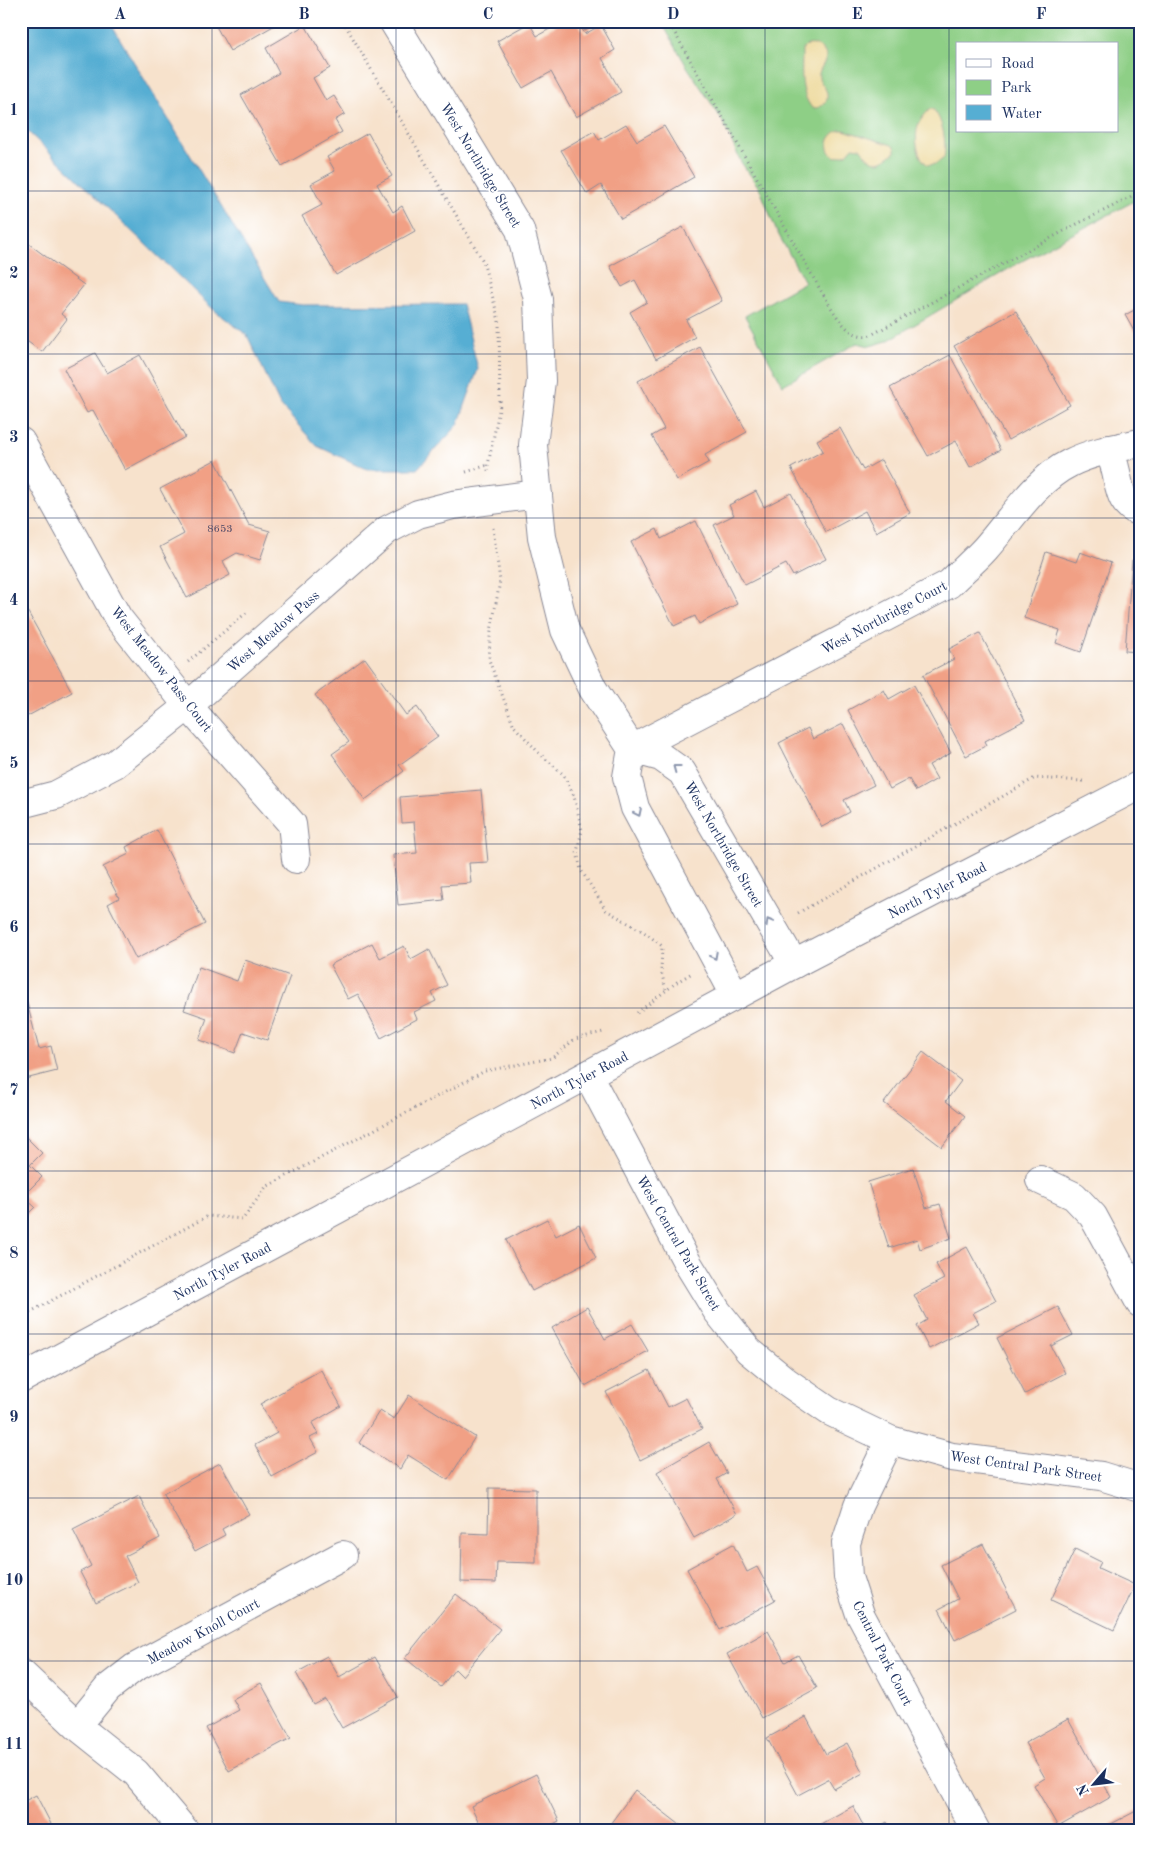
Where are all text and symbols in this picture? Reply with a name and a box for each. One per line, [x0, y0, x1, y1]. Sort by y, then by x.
text: A [114, 7, 126, 23]
text: B [298, 7, 310, 23]
text: C [483, 7, 493, 23]
text: D [667, 7, 679, 23]
text: E [851, 7, 863, 23]
text: F [1036, 7, 1047, 23]
legend [956, 42, 1118, 132]
text: Road [1001, 57, 1035, 72]
text: Park [1001, 81, 1032, 96]
street label: West Northridge Street [437, 101, 523, 230]
text: 1 [9, 103, 19, 119]
text: Water [1001, 107, 1042, 122]
text: 2 [9, 266, 19, 282]
text: 3 [9, 430, 19, 446]
house number: 8653 [207, 524, 233, 535]
street label: West Northridge Court [819, 579, 950, 657]
street label: West Meadow Pass [225, 588, 322, 675]
text: 4 [9, 593, 19, 609]
street label: West Meadow Pass Court [108, 604, 215, 735]
text: 5 [9, 756, 19, 772]
one-way arrow [673, 766, 682, 774]
street label: West Northridge Street [681, 779, 765, 910]
one-way arrow [632, 808, 643, 817]
street label: North Tyler Road [886, 860, 989, 922]
one-way arrow [766, 918, 776, 927]
text: 6 [9, 920, 19, 936]
one-way arrow [708, 951, 718, 960]
street label: North Tyler Road [528, 1049, 631, 1113]
text: 7 [9, 1083, 19, 1099]
street label: West Central Park Street [634, 1174, 723, 1314]
street label: North Tyler Road [171, 1240, 274, 1304]
text: 8 [9, 1246, 19, 1262]
text: 9 [9, 1410, 19, 1426]
street label: West Central Park Street [949, 1449, 1103, 1485]
text: 10 [5, 1573, 23, 1589]
street label: Meadow Knoll Court [145, 1596, 262, 1667]
street label: Central Park Court [850, 1599, 915, 1708]
text: 11 [5, 1737, 23, 1753]
north arrow [1068, 1760, 1118, 1810]
text: N [1075, 1781, 1092, 1798]

